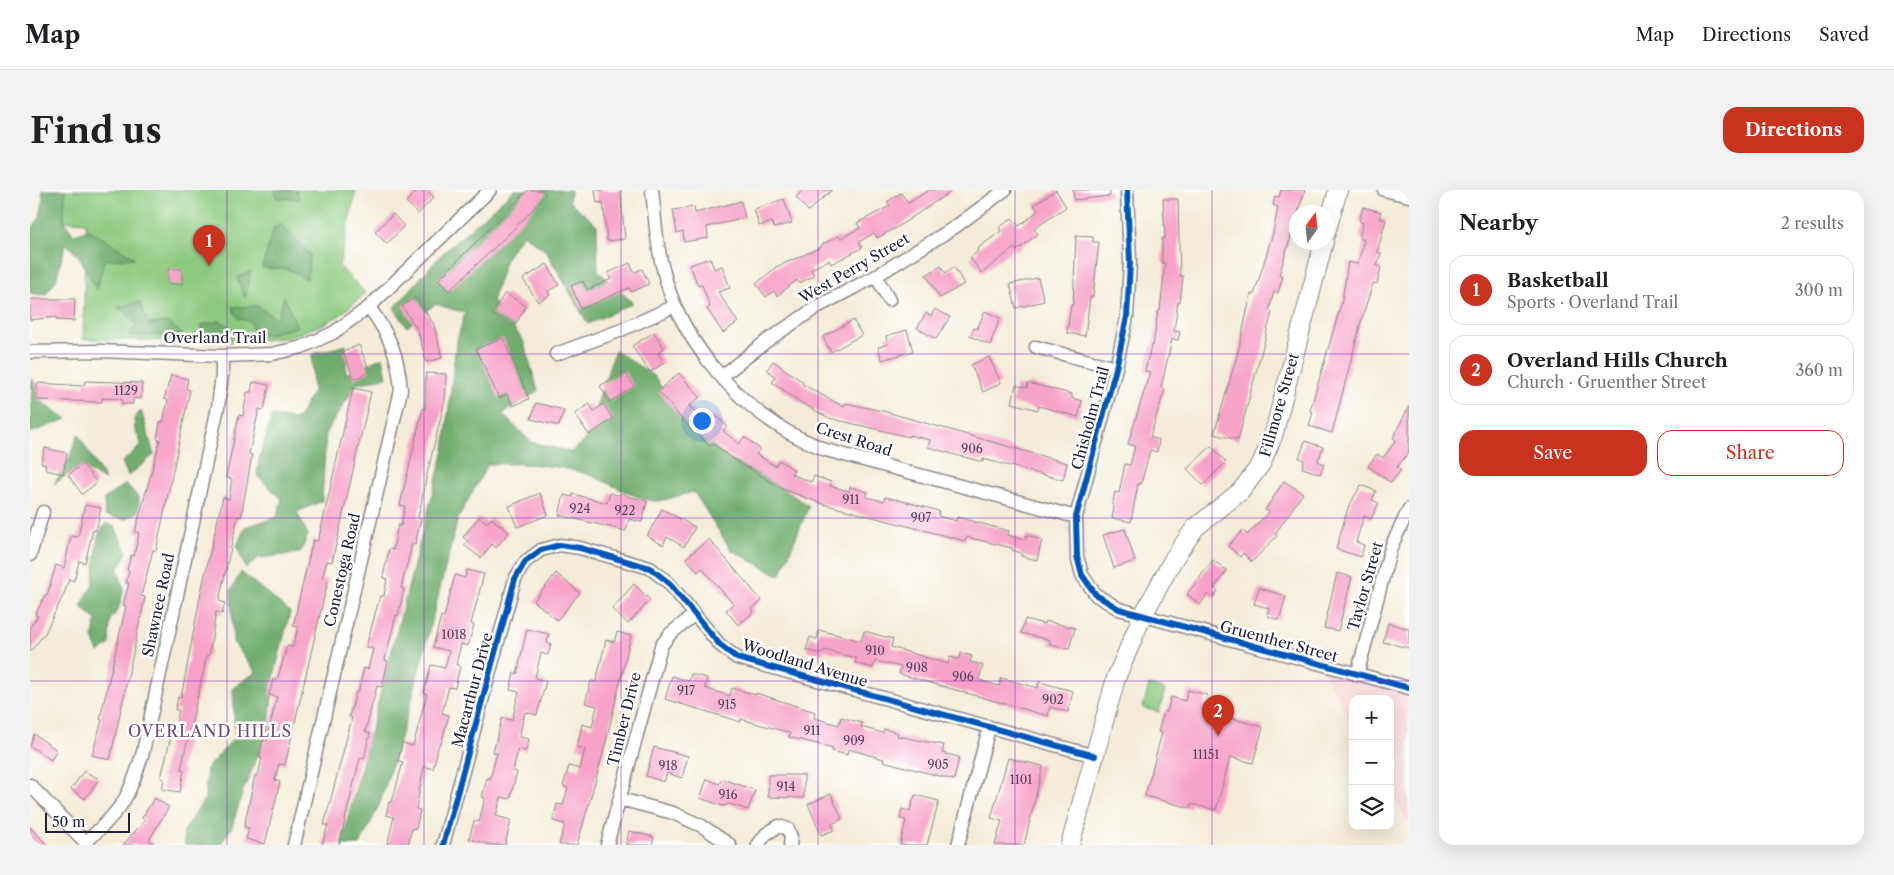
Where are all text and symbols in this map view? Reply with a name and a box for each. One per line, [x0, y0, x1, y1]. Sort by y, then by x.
text: Map [25, 20, 80, 49]
text: Map [1635, 24, 1674, 46]
text: Directions [1702, 24, 1791, 46]
text: Saved [1819, 24, 1869, 46]
button: Directions [1723, 107, 1864, 153]
text: Find us [30, 109, 162, 152]
north arrow [1289, 205, 1334, 250]
text: Nearby [1459, 210, 1538, 235]
text: 2 results [1781, 213, 1844, 233]
pin: 1 [193, 225, 225, 266]
street label: West Perry Street [795, 228, 913, 308]
text: Basketball [1507, 269, 1609, 292]
text: 1 [1472, 280, 1480, 300]
text: 300 m [1795, 280, 1843, 300]
text: Sports · Overland Trail [1507, 292, 1678, 312]
street label: Overland Trail [164, 328, 267, 347]
text: Overland Hills Church [1507, 349, 1728, 372]
street label: Fillmore Street [1255, 350, 1303, 459]
text: 2 [1471, 360, 1481, 380]
text: 360 m [1796, 360, 1843, 380]
street label: Chisholm Trail [1067, 364, 1113, 472]
text: Church · Gruenther Street [1507, 372, 1706, 392]
house number: 1129 [114, 383, 138, 398]
your location [689, 408, 715, 434]
street label: Crest Road [814, 418, 894, 460]
button: Save [1459, 430, 1647, 476]
button: Share [1657, 430, 1844, 476]
house number: 906 [961, 441, 983, 456]
house number: 911 [842, 492, 860, 507]
house number: 924 [570, 501, 590, 516]
house number: 922 [615, 503, 636, 518]
house number: 907 [911, 510, 931, 525]
street label: Conestoga Road [320, 511, 364, 629]
street label: Taylor Street [1343, 539, 1387, 633]
street label: Shawnee Road [138, 551, 178, 659]
street label: Gruenther Street [1218, 616, 1341, 666]
house number: 1018 [442, 627, 466, 642]
street label: Macarthur Drive [448, 631, 496, 749]
street label: Woodland Avenue [739, 635, 870, 691]
house number: 910 [865, 643, 885, 658]
house number: 908 [906, 660, 928, 675]
house number: 906 [952, 669, 974, 684]
street label: Timber Drive [603, 670, 645, 768]
house number: 917 [677, 683, 695, 698]
house number: 902 [1042, 692, 1064, 707]
pin: 2 [1202, 695, 1234, 736]
map controls [1349, 695, 1394, 830]
button: + [1349, 695, 1394, 740]
house number: 915 [718, 697, 736, 712]
district label: OVERLAND HILLS [128, 721, 292, 741]
house number: 911 [803, 723, 821, 738]
house number: 909 [843, 733, 865, 748]
button: − [1349, 740, 1394, 785]
house number: 11151 [1193, 747, 1219, 762]
house number: 905 [927, 757, 949, 772]
house number: 918 [658, 758, 678, 773]
house number: 1101 [1010, 772, 1032, 787]
house number: 914 [776, 779, 796, 794]
button: layers [1349, 785, 1394, 830]
house number: 916 [718, 787, 738, 802]
scale bar [45, 810, 130, 833]
text: 50 m [52, 813, 85, 831]

